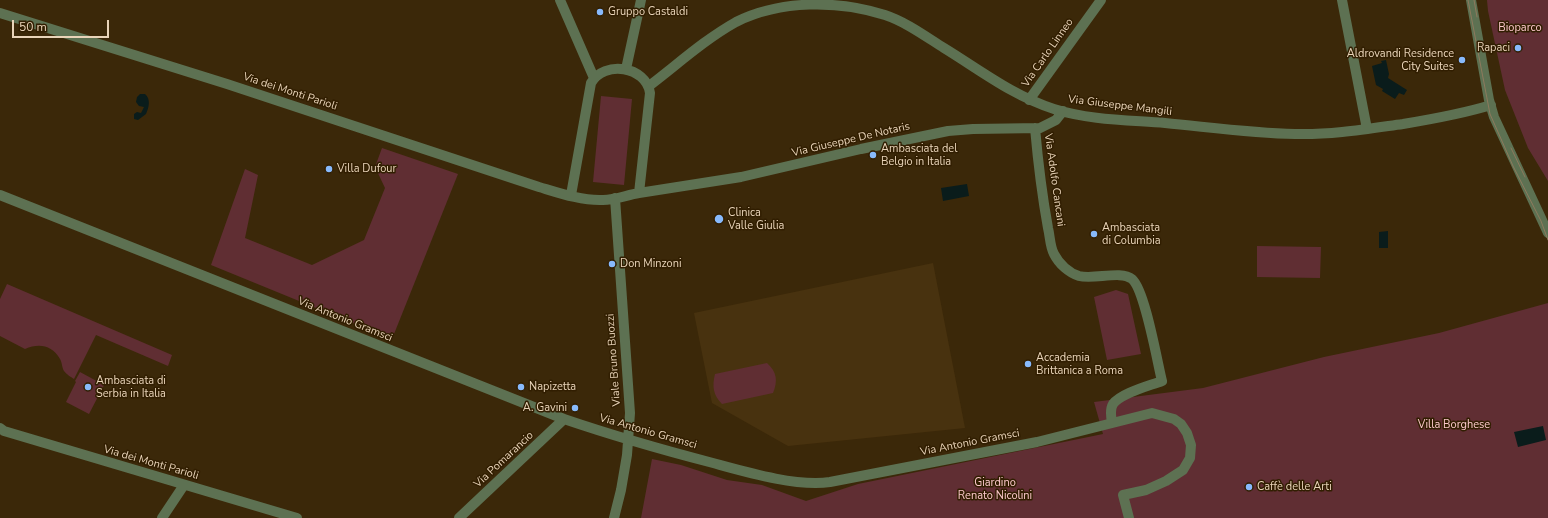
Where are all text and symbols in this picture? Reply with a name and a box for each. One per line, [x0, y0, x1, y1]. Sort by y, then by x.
place label: Gruppo Castaldi [608, 5, 688, 19]
marker: Gruppo Castaldi [595, 7, 605, 17]
scale bar [14, 12, 111, 38]
street label: Via Carlo Linneo [1019, 16, 1077, 90]
text: 50 m [19, 19, 47, 35]
park label: Bioparco [1498, 21, 1542, 35]
place label: Rapaci [1477, 41, 1510, 55]
marker: Rapaci [1513, 43, 1523, 53]
place label: Aldrovandi Residence City Suites [1347, 47, 1454, 73]
marker: Aldrovandi Residence City Suites [1457, 55, 1467, 65]
street label: Via dei Monti Parioli [241, 71, 339, 113]
street label: Via Giuseppe Mangili [1067, 93, 1173, 119]
street label: Via Giuseppe De Notaris [791, 120, 911, 160]
street label: Via Adolfo Cancani [1041, 133, 1067, 227]
place label: Ambasciata del Belgio in Italia [881, 142, 957, 168]
marker: Ambasciata del Belgio in Italia [868, 150, 878, 160]
place label: Villa Dufour [337, 162, 396, 176]
marker: Villa Dufour [324, 164, 334, 174]
place label: Clinica Valle Giulia [728, 206, 784, 232]
marker: Clinica Valle Giulia [713, 213, 725, 225]
place label: Ambasciata di Columbia [1102, 221, 1161, 247]
marker: Ambasciata di Columbia [1089, 229, 1099, 239]
place label: Don Minzoni [620, 257, 681, 271]
marker: Don Minzoni [607, 259, 617, 269]
street label: Via Antonio Gramsci [296, 295, 394, 345]
street label: Viale Bruno Buozzi [604, 313, 624, 407]
place label: Accademia Brittanica a Roma [1036, 351, 1123, 377]
marker: Accademia Brittanica a Roma [1023, 359, 1033, 369]
place label: Ambasciata di Serbia in Italia [96, 374, 166, 400]
place label: Napizetta [529, 380, 576, 394]
marker: Ambasciata di Serbia in Italia [83, 382, 93, 392]
marker: Napizetta [516, 382, 526, 392]
place label: A. Gavini [523, 401, 567, 415]
marker: A. Gavini [570, 403, 580, 413]
street label: Via Antonio Gramsci [598, 412, 698, 452]
park label: Villa Borghese [1418, 418, 1490, 432]
street label: Via Antonio Gramsci [919, 427, 1021, 459]
street label: Via Pomarancio [471, 429, 537, 491]
street label: Via dei Monti Parioli [102, 443, 200, 483]
park label: Giardino Renato Nicolini [958, 476, 1032, 502]
place label: Caffè delle Arti [1257, 480, 1332, 494]
marker: Caffè delle Arti [1244, 482, 1254, 492]

